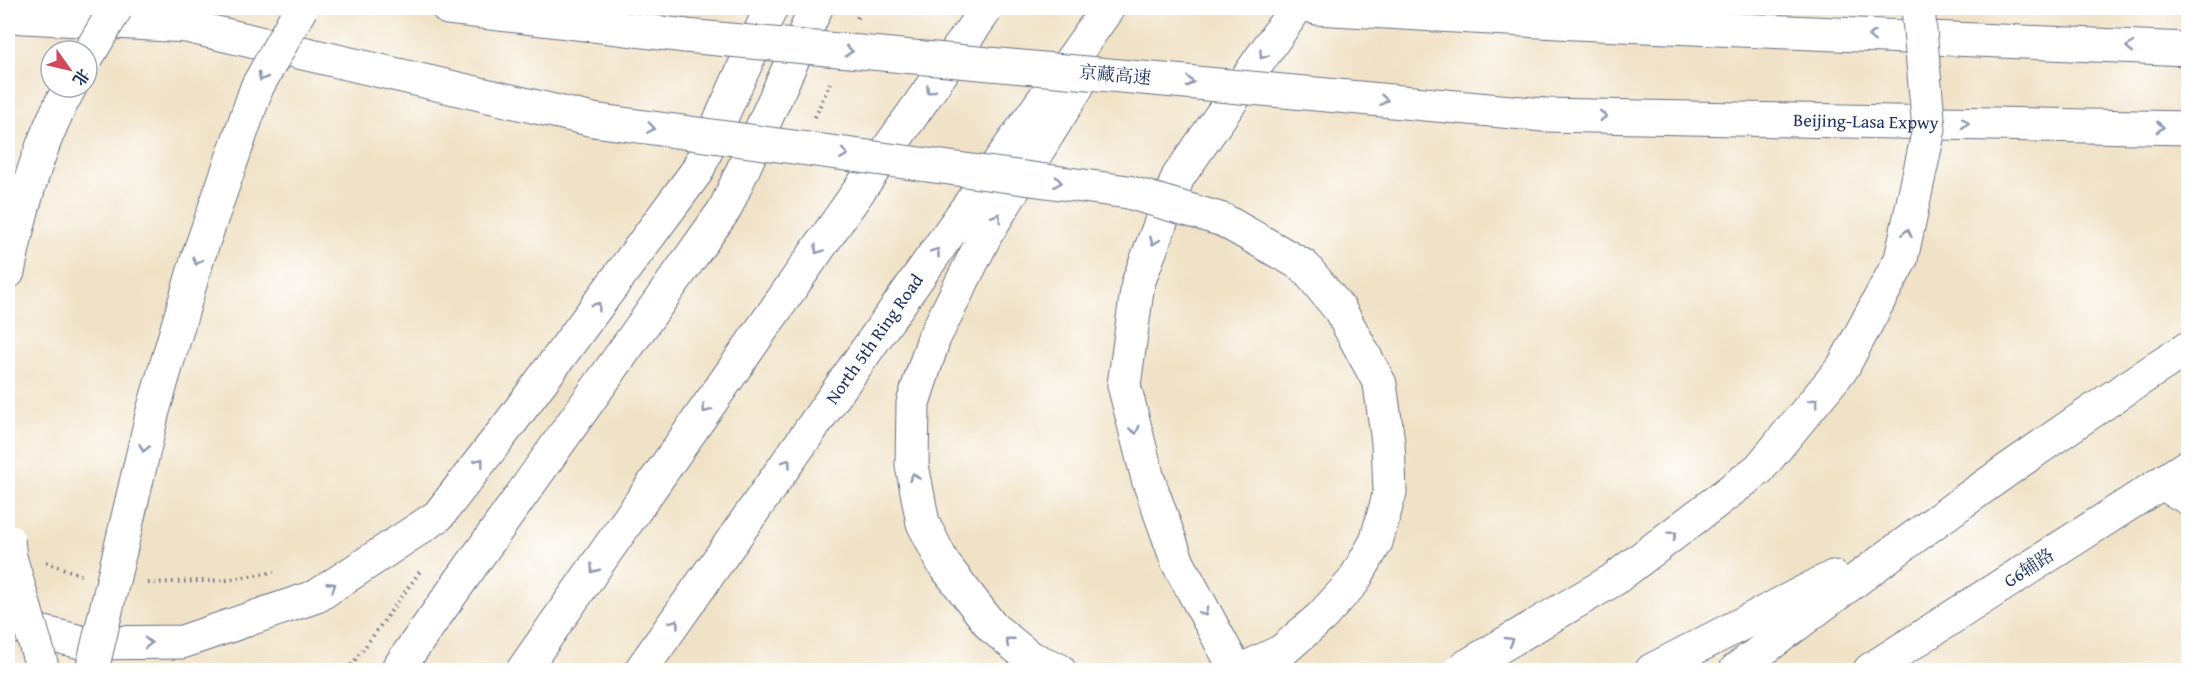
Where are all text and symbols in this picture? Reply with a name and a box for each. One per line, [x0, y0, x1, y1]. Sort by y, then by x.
one-way arrow [1868, 29, 1877, 42]
north arrow [39, 39, 99, 99]
one-way arrow [2126, 40, 2135, 53]
one-way arrow [844, 44, 854, 57]
one-way arrow [1259, 49, 1270, 60]
street label: 京藏高速 [1078, 58, 1152, 91]
text: 北 [67, 64, 96, 91]
one-way arrow [258, 71, 269, 81]
one-way arrow [1185, 75, 1194, 88]
one-way arrow [926, 83, 937, 94]
one-way arrow [1379, 93, 1388, 106]
street label: Beijing-Lasa Expwy [1793, 106, 1939, 136]
one-way arrow [1598, 110, 1607, 122]
one-way arrow [1961, 117, 1970, 130]
one-way arrow [647, 121, 656, 133]
one-way arrow [2156, 121, 2165, 134]
one-way arrow [840, 147, 849, 159]
one-way arrow [1054, 176, 1063, 188]
one-way arrow [989, 213, 1001, 223]
one-way arrow [1900, 228, 1913, 238]
one-way arrow [1149, 235, 1162, 245]
one-way arrow [814, 243, 825, 254]
one-way arrow [929, 248, 940, 259]
one-way arrow [192, 255, 204, 266]
street label: North 5th Ring Road [819, 268, 930, 410]
one-way arrow [590, 302, 601, 313]
one-way arrow [1807, 398, 1818, 409]
one-way arrow [702, 403, 713, 414]
one-way arrow [1128, 425, 1141, 435]
one-way arrow [138, 443, 151, 453]
one-way arrow [472, 458, 483, 469]
one-way arrow [780, 459, 791, 470]
one-way arrow [908, 472, 921, 482]
one-way arrow [1666, 531, 1677, 542]
street label: G6辅路 [1998, 541, 2059, 594]
one-way arrow [590, 562, 601, 573]
one-way arrow [325, 582, 336, 593]
one-way arrow [1197, 605, 1208, 616]
one-way arrow [668, 618, 679, 629]
one-way arrow [143, 636, 152, 649]
one-way arrow [1504, 637, 1514, 648]
one-way arrow [1005, 638, 1016, 649]

